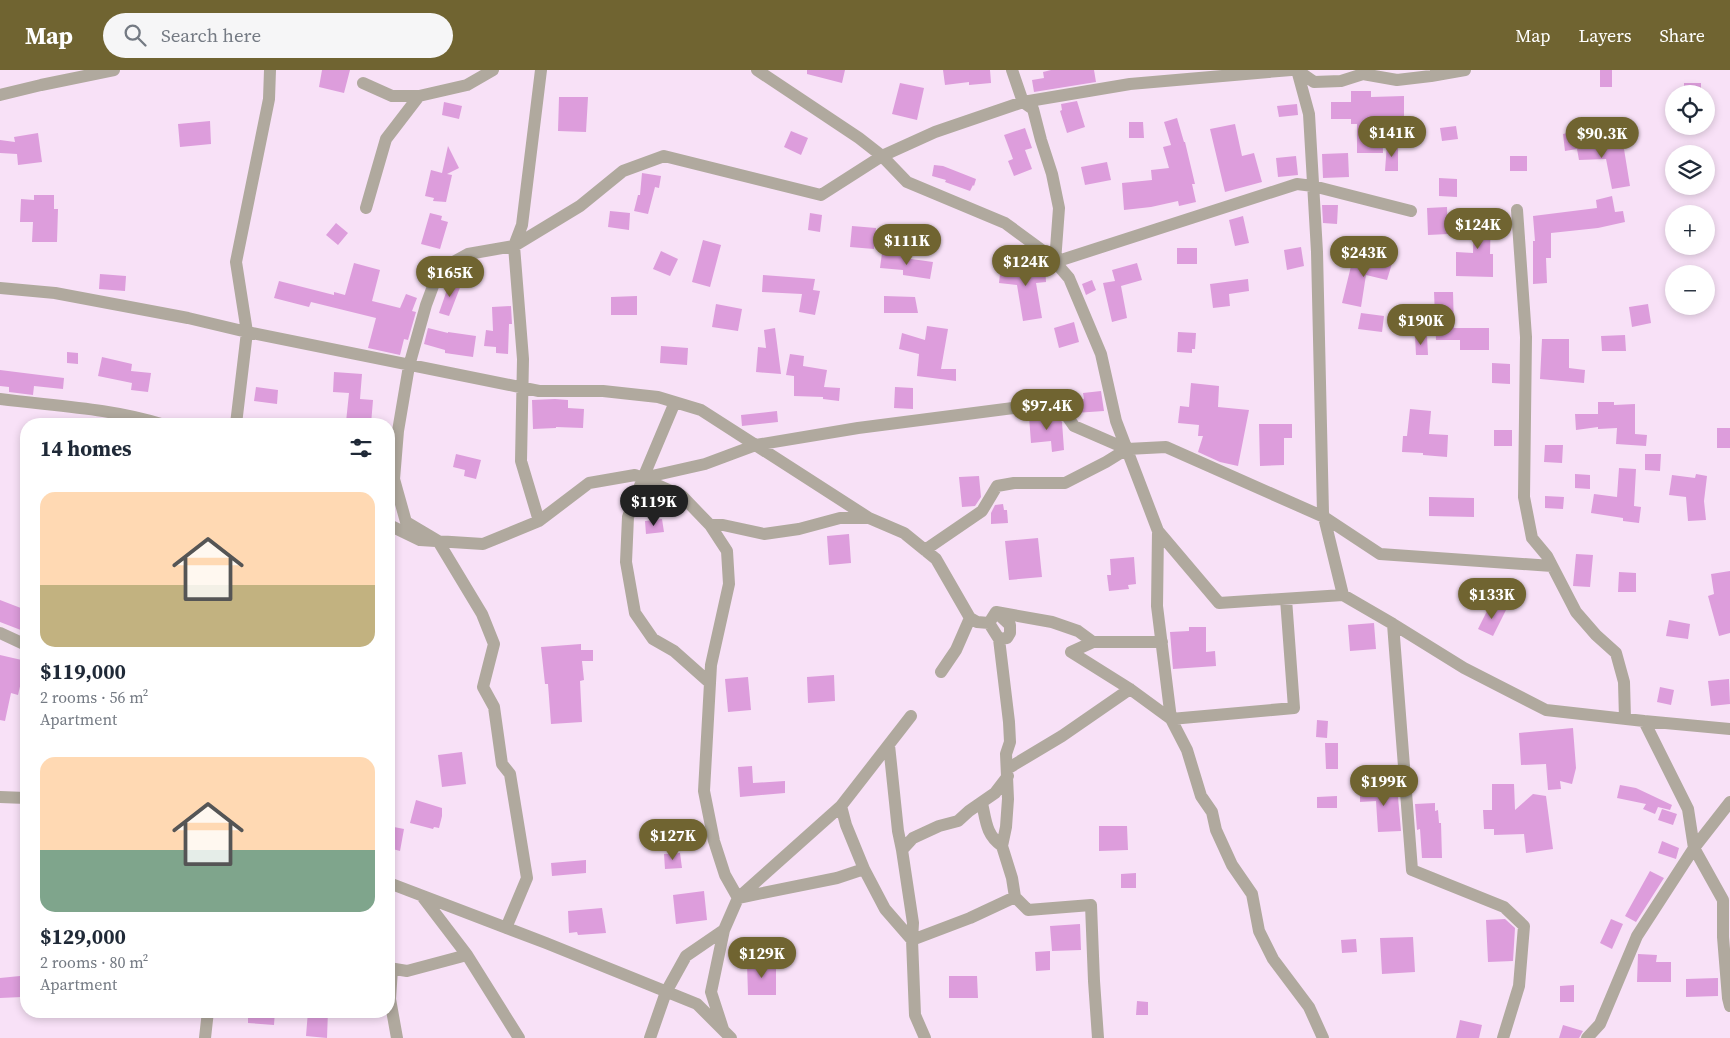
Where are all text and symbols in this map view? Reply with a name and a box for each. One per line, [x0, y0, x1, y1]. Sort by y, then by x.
search box [103, 13, 453, 58]
text: Map [25, 19, 73, 52]
icon: search [121, 21, 149, 49]
text: Search here [161, 22, 261, 48]
text: Map [1515, 23, 1550, 48]
text: Layers [1578, 23, 1631, 48]
text: Share [1659, 23, 1705, 48]
map controls [1665, 85, 1715, 315]
button: locate [1665, 85, 1715, 135]
pin: $141K [1357, 116, 1427, 158]
pin: $90.3K [1561, 116, 1643, 159]
text: $141K [1369, 121, 1415, 143]
text: $90.3K [1577, 122, 1627, 144]
button: layers [1665, 145, 1715, 195]
button: + [1665, 205, 1715, 255]
pin: $124K [1443, 208, 1513, 250]
text: $124K [1455, 213, 1501, 235]
pin: $111K [872, 224, 942, 266]
text: $111K [884, 229, 930, 251]
pin: $243K [1329, 236, 1399, 278]
text: $243K [1341, 241, 1387, 263]
pin: $124K [991, 244, 1061, 287]
text: $124K [1003, 250, 1049, 272]
pin: $165K [415, 256, 485, 298]
text: $165K [427, 261, 473, 283]
button: − [1665, 265, 1715, 315]
pin: $190K [1386, 304, 1456, 346]
text: $190K [1398, 309, 1444, 331]
pin: $97.4K [1006, 388, 1088, 431]
text: $97.4K [1022, 394, 1072, 416]
text: 14 homes [40, 434, 132, 463]
icon: filters [347, 434, 375, 462]
pin: $119K [619, 484, 689, 527]
text: $119K [631, 490, 677, 512]
icon: home [163, 524, 253, 614]
pin: $133K [1457, 578, 1527, 620]
text: $133K [1469, 583, 1515, 605]
text: $119,000 [40, 657, 126, 686]
text: 2 rooms · 56 m² [40, 686, 148, 708]
text: Apartment [40, 708, 117, 730]
pin: $199K [1349, 764, 1419, 807]
text: $199K [1361, 770, 1407, 792]
icon: home [163, 789, 253, 879]
pin: $127K [638, 818, 708, 861]
text: $127K [650, 824, 696, 846]
text: $129,000 [40, 922, 126, 951]
pin: $129K [727, 936, 797, 979]
text: $129K [739, 942, 785, 964]
text: 2 rooms · 80 m² [40, 951, 148, 973]
text: Apartment [40, 973, 117, 995]

